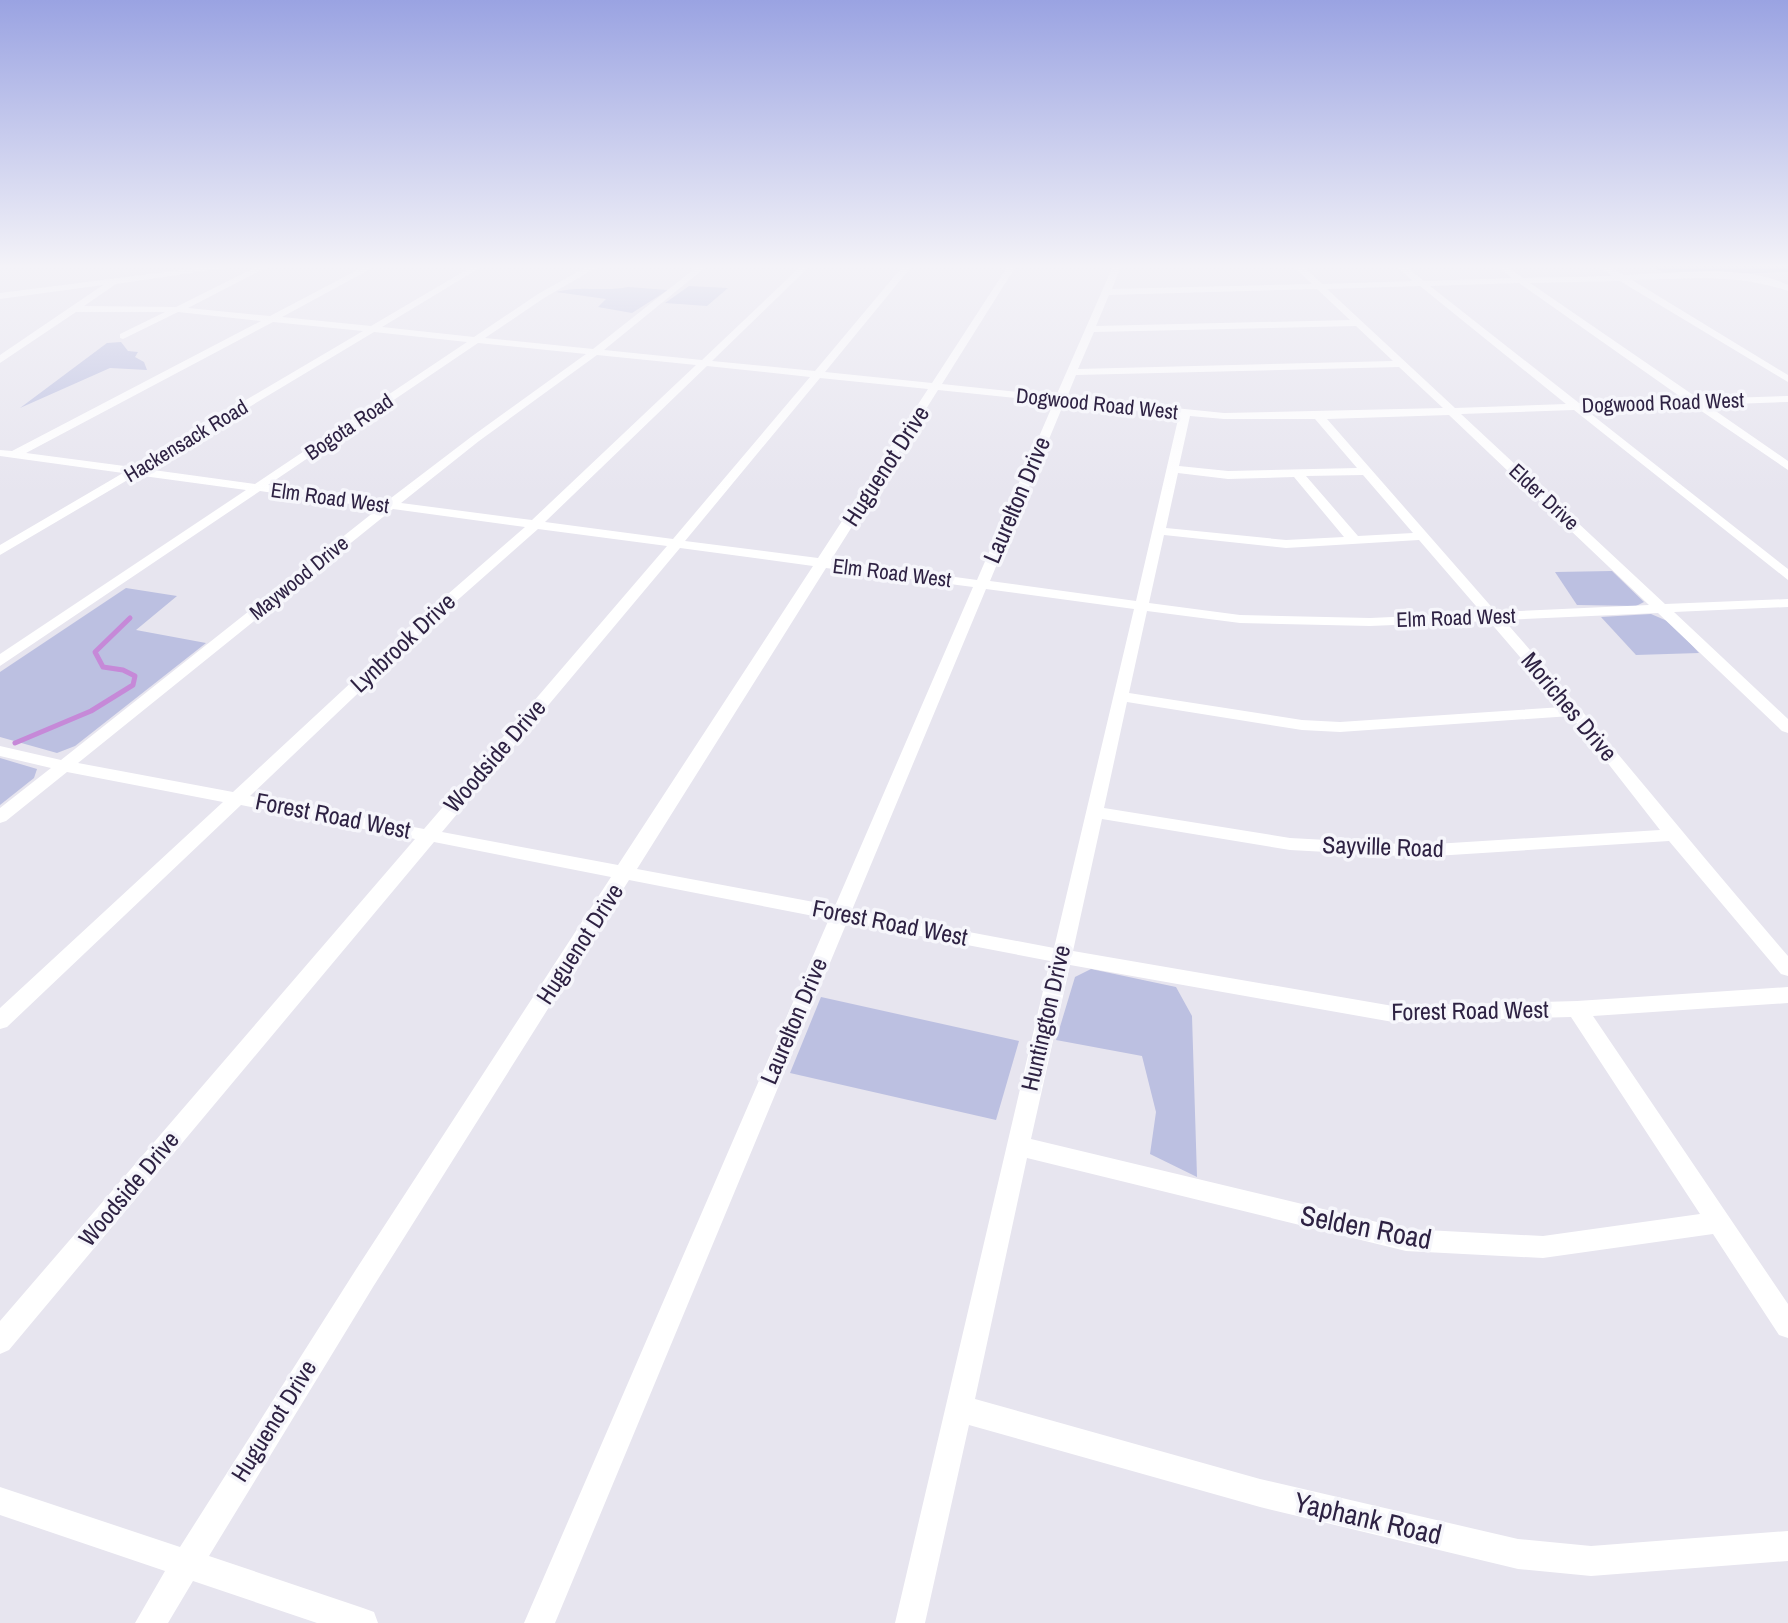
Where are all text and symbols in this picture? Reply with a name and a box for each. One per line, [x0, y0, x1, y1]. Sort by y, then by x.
street label: Dogwood Road West [1015, 381, 1180, 426]
street label: Dogwood Road West [1581, 385, 1745, 420]
street label: Bogota Road [299, 386, 399, 467]
street label: Hackensack Road [118, 392, 253, 489]
street label: Huguenot Drive [834, 399, 936, 532]
street label: Laurelton Drive [975, 431, 1057, 568]
street label: Elder Drive [1503, 457, 1586, 537]
street label: Elm Road West [269, 475, 391, 520]
street label: Maywood Drive [243, 529, 354, 627]
street label: Elm Road West [831, 551, 953, 594]
street label: Lynbrook Drive [343, 585, 462, 699]
street label: Elm Road West [1396, 601, 1516, 634]
street label: Moriches Drive [1515, 645, 1625, 768]
street label: Woodside Drive [436, 692, 552, 819]
street label: Forest Road West [253, 784, 414, 846]
street label: Sayville Road [1322, 828, 1444, 864]
street label: Huguenot Drive [528, 877, 630, 1010]
street label: Forest Road West [810, 891, 971, 953]
street label: Huntington Drive [1013, 942, 1077, 1094]
street label: Laurelton Drive [752, 952, 834, 1089]
street label: Forest Road West [1391, 993, 1549, 1027]
street label: Woodside Drive [71, 1124, 186, 1253]
street label: Selden Road [1297, 1196, 1435, 1258]
street label: Huguenot Drive [223, 1354, 323, 1487]
street label: Yaphank Road [1291, 1483, 1445, 1553]

